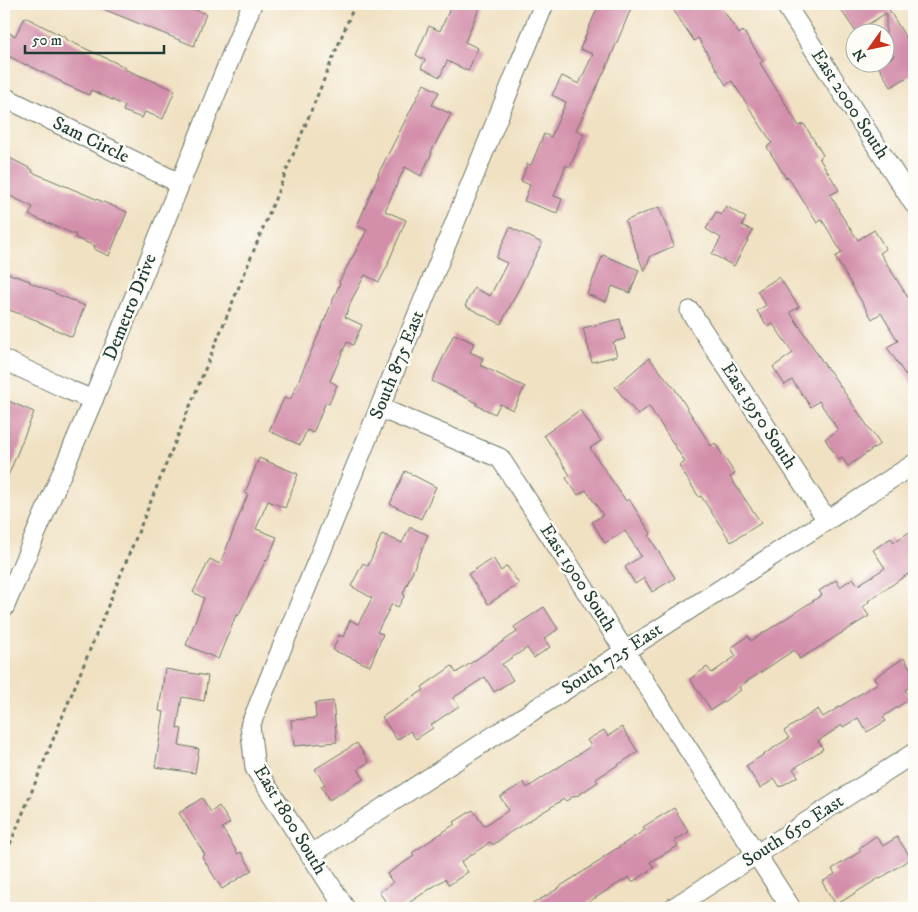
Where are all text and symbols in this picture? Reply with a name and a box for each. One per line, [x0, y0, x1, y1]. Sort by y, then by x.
scale bar [25, 22, 164, 54]
north arrow [846, 22, 896, 72]
text: 50 m [32, 31, 62, 50]
text: N [849, 44, 871, 64]
street label: East 2000 South [806, 45, 894, 163]
street label: Sam Circle [49, 112, 133, 168]
street label: Demetro Drive [98, 250, 162, 364]
street label: South 875 East [365, 307, 429, 423]
street label: East 1950 South [716, 358, 802, 474]
street label: East 1900 South [535, 520, 621, 636]
street label: South 725 East [557, 618, 667, 700]
street label: East 1800 South [248, 761, 332, 879]
street label: South 650 East [738, 790, 848, 872]

